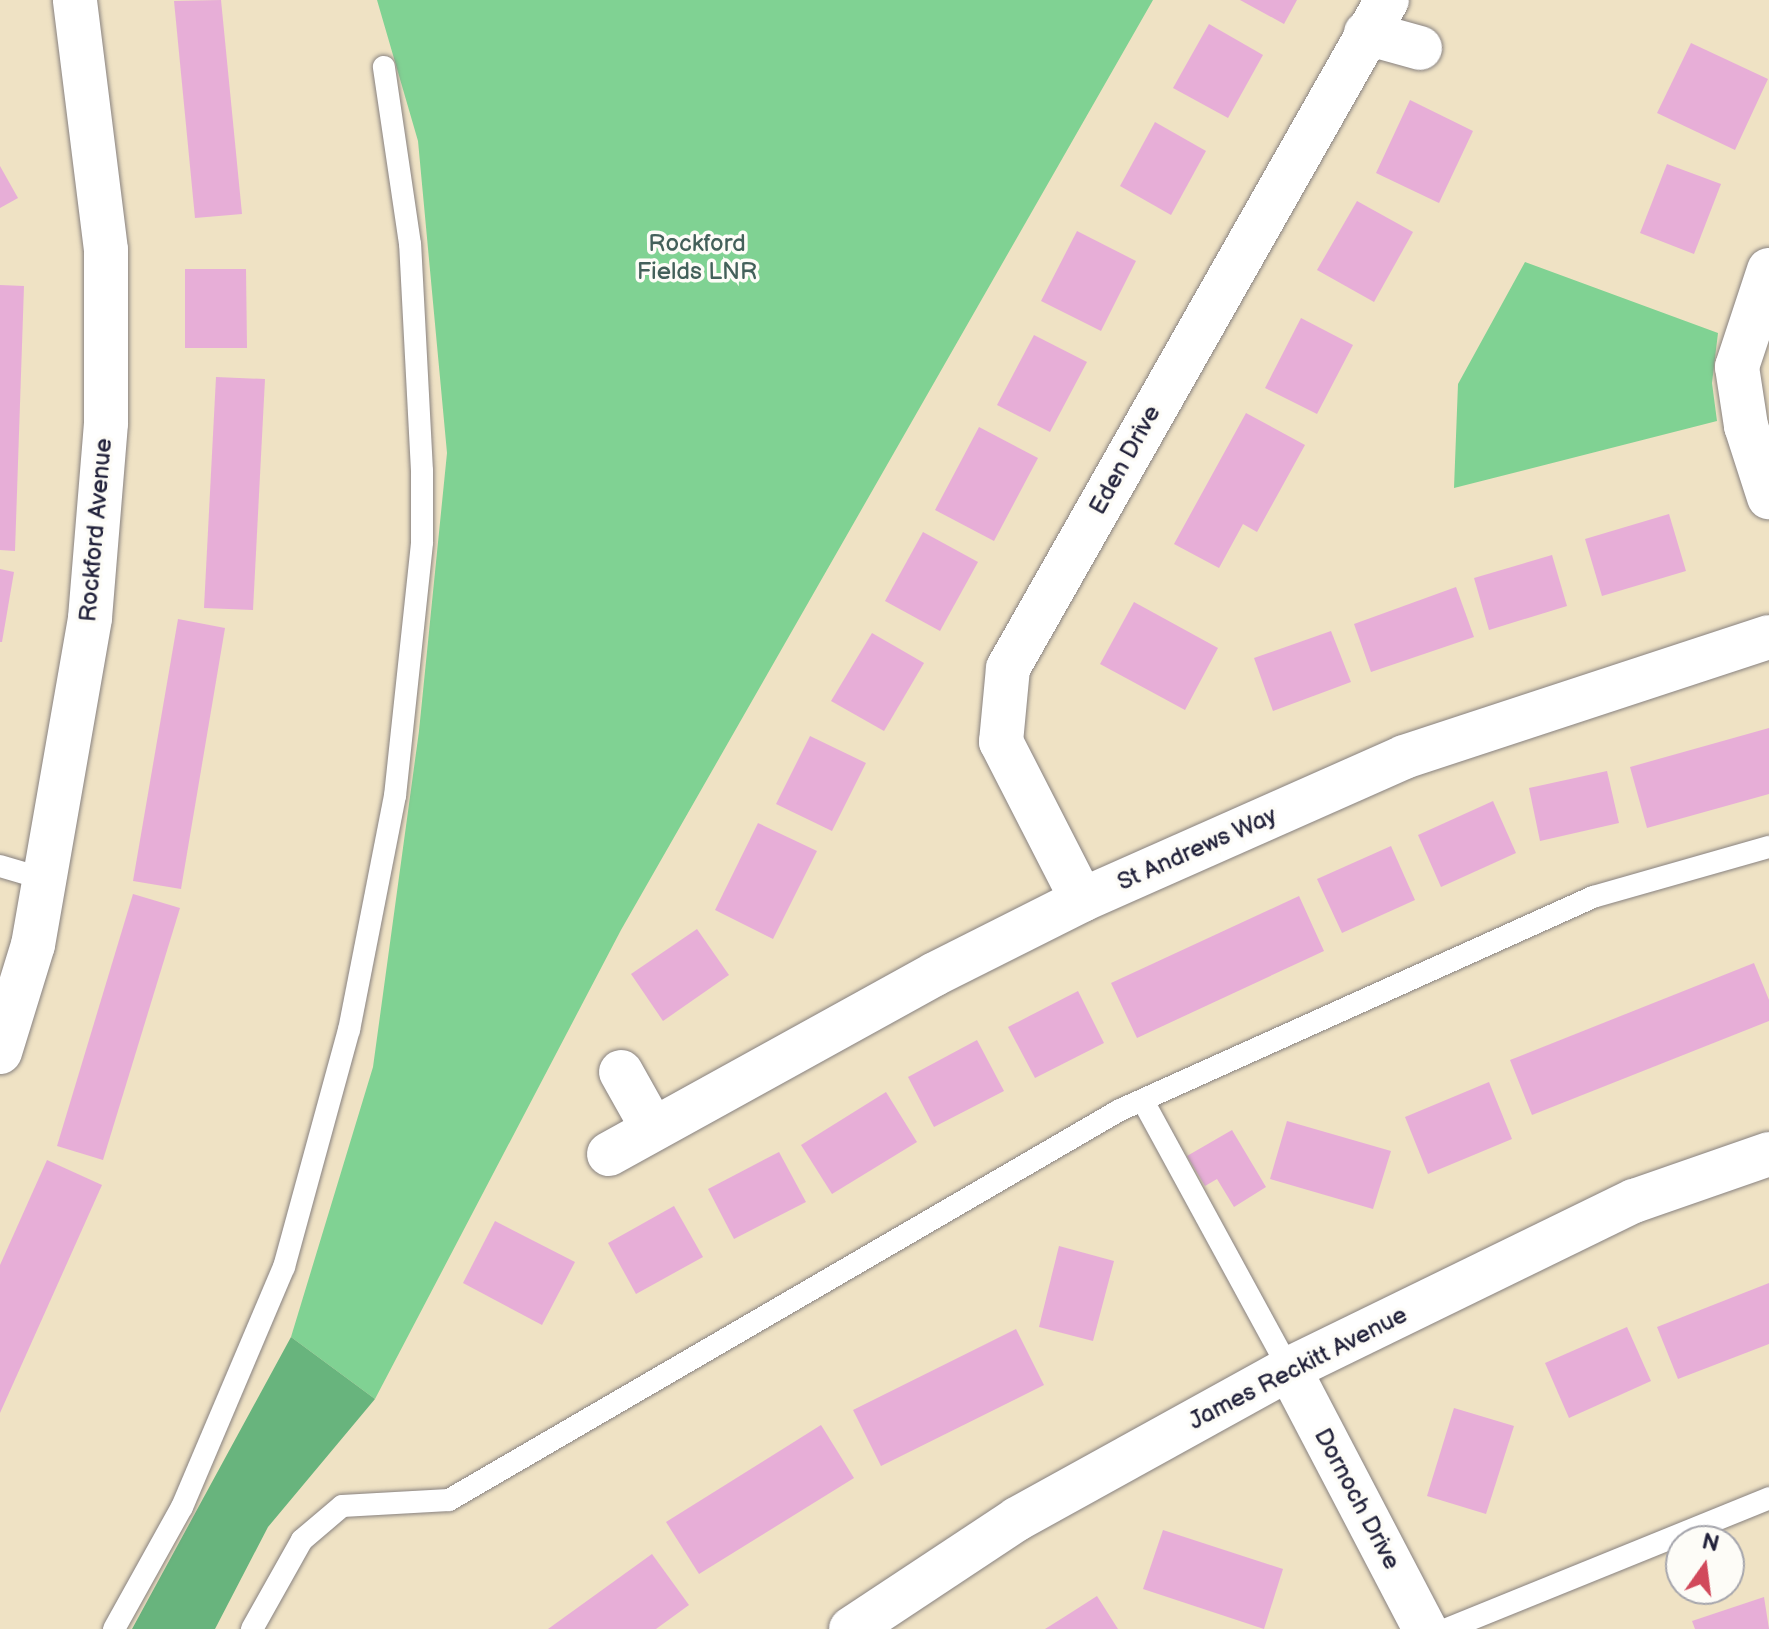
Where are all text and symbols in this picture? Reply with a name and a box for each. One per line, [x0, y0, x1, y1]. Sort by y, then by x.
park label: Rockford Fields LNR [637, 230, 757, 286]
street label: Eden Drive [1083, 400, 1167, 520]
street label: Rockford Avenue [74, 437, 118, 623]
street label: St Andrews Way [1113, 801, 1281, 897]
street label: James Reckitt Avenue [1184, 1300, 1412, 1436]
street label: Dornoch Drive [1308, 1424, 1406, 1574]
north arrow [1665, 1525, 1745, 1605]
text: N [1699, 1528, 1722, 1558]

